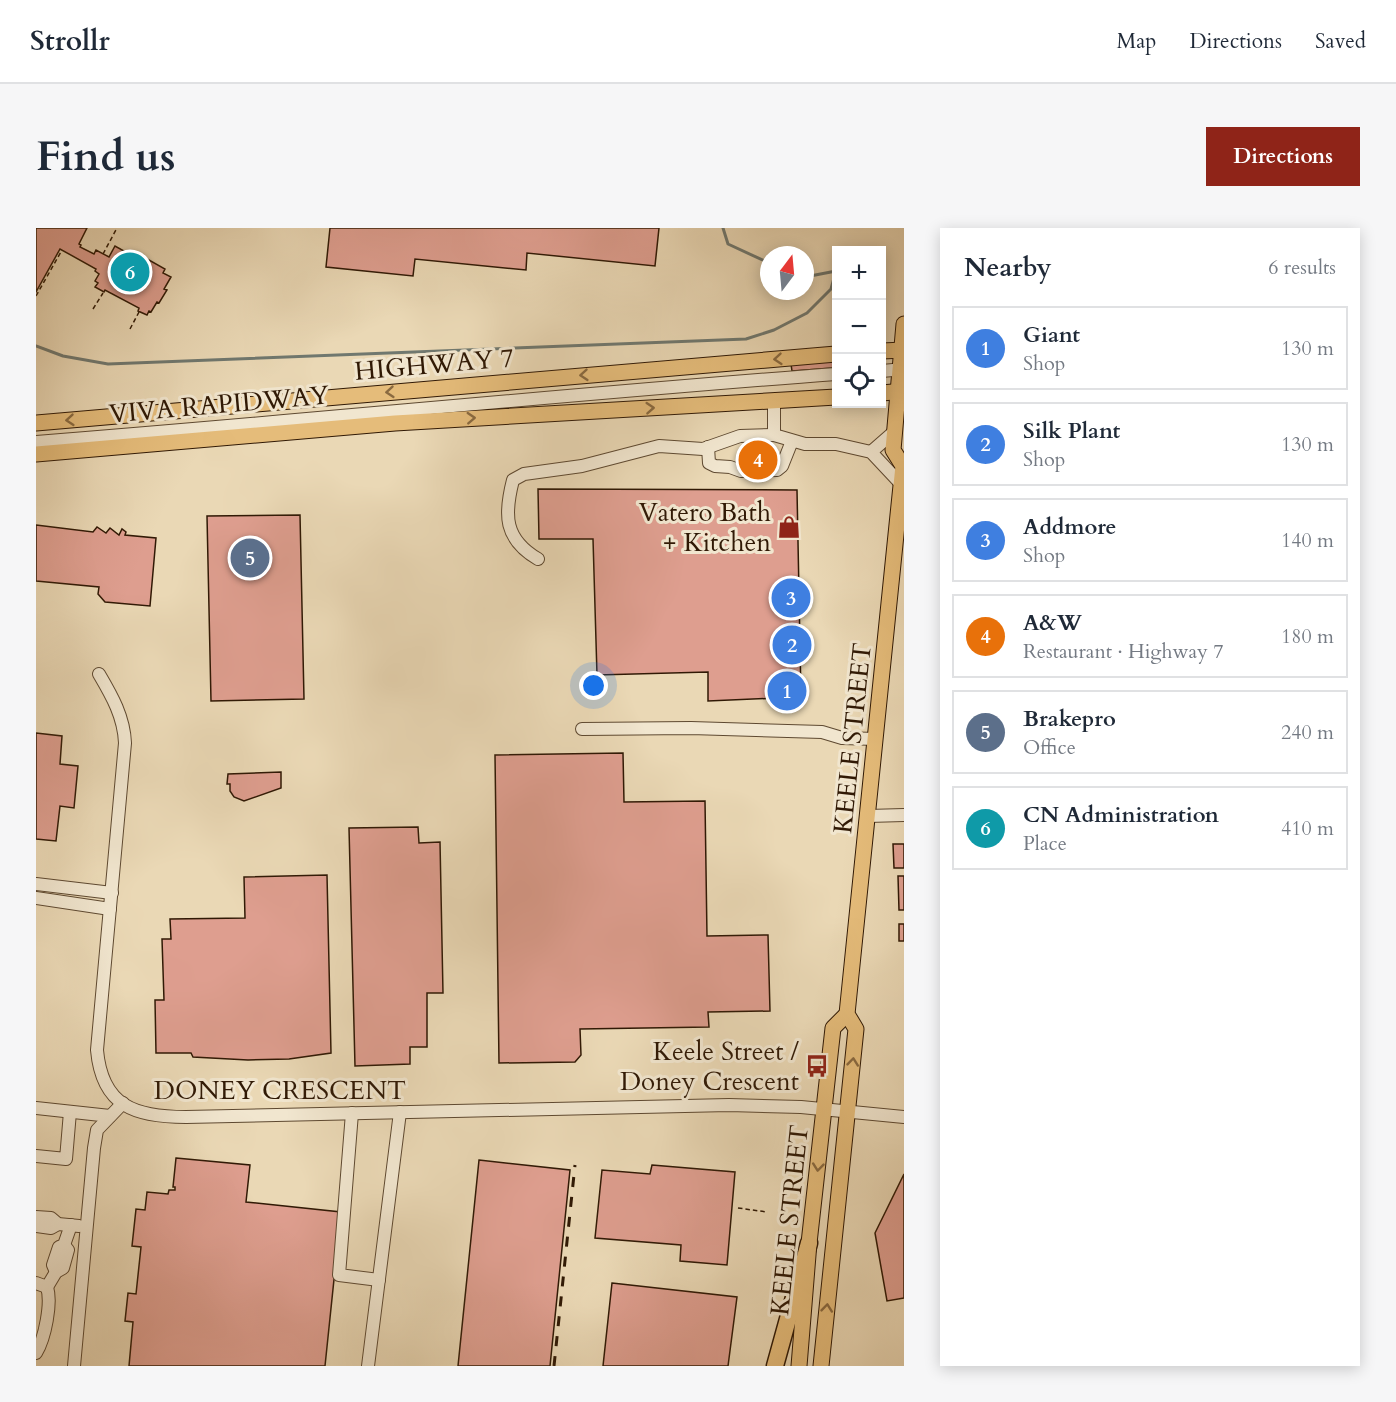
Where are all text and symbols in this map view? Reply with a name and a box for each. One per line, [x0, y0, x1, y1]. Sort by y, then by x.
text: Strollr [30, 22, 110, 60]
text: Map [1116, 27, 1156, 56]
text: Directions [1189, 27, 1282, 56]
text: Saved [1315, 27, 1366, 56]
button: Directions [1206, 127, 1360, 186]
text: Find us [36, 128, 176, 185]
north arrow [760, 246, 814, 300]
map controls [832, 246, 886, 408]
button: + [832, 246, 886, 300]
pin: 6 [110, 250, 149, 294]
text: Nearby [964, 250, 1052, 285]
text: 6 results [1268, 254, 1336, 281]
button: − [832, 300, 886, 354]
text: Giant [1023, 320, 1080, 350]
text: 1 [980, 335, 991, 362]
text: 130 m [1281, 335, 1334, 362]
street label: HIGHWAY 7 [353, 340, 515, 389]
text: Shop [1023, 350, 1065, 377]
one-way arrow [774, 352, 783, 365]
button: locate [832, 354, 886, 408]
one-way arrow [579, 368, 588, 381]
street label: VIVA RAPIDWAY [107, 377, 331, 432]
one-way arrow [385, 385, 394, 398]
one-way arrow [646, 401, 655, 414]
one-way arrow [467, 412, 476, 425]
one-way arrow [65, 413, 74, 426]
text: Silk Plant [1023, 416, 1120, 446]
text: 2 [980, 431, 991, 458]
text: 130 m [1281, 431, 1334, 458]
pin: 4 [738, 438, 778, 482]
text: Shop [1023, 446, 1065, 473]
place label: Vatero Bath + Kitchen [639, 495, 771, 560]
text: Addmore [1023, 512, 1116, 542]
shop icon: Vatero Bath + Kitchen [776, 514, 802, 540]
text: 3 [980, 527, 991, 554]
text: 140 m [1281, 527, 1334, 554]
pin: 5 [230, 536, 270, 580]
text: Shop [1023, 542, 1065, 569]
pin: 3 [772, 576, 810, 620]
text: A&W [1023, 608, 1082, 638]
pin: 2 [772, 622, 812, 668]
text: 4 [980, 623, 991, 650]
text: 180 m [1281, 623, 1334, 650]
text: Restaurant · Highway 7 [1023, 638, 1223, 665]
street label: KEELE STREET [825, 641, 880, 835]
pin: 1 [768, 668, 807, 714]
your location [579, 671, 608, 700]
text: Brakepro [1023, 704, 1116, 734]
text: 5 [980, 719, 991, 746]
text: 240 m [1281, 719, 1334, 746]
text: Office [1023, 734, 1076, 761]
text: CN Administration [1023, 800, 1219, 830]
text: 6 [980, 815, 991, 842]
text: 410 m [1281, 815, 1334, 842]
text: Place [1023, 830, 1067, 857]
place label: Keele Street / Doney Crescent [620, 1034, 800, 1099]
bus stop icon: Keele Street / Doney Crescent [804, 1053, 830, 1079]
one-way arrow [846, 1057, 859, 1066]
street label: DONEY CRESCENT [154, 1073, 406, 1108]
street label: KEELE STREET [762, 1123, 817, 1317]
one-way arrow [812, 1162, 825, 1171]
one-way arrow [820, 1303, 833, 1312]

